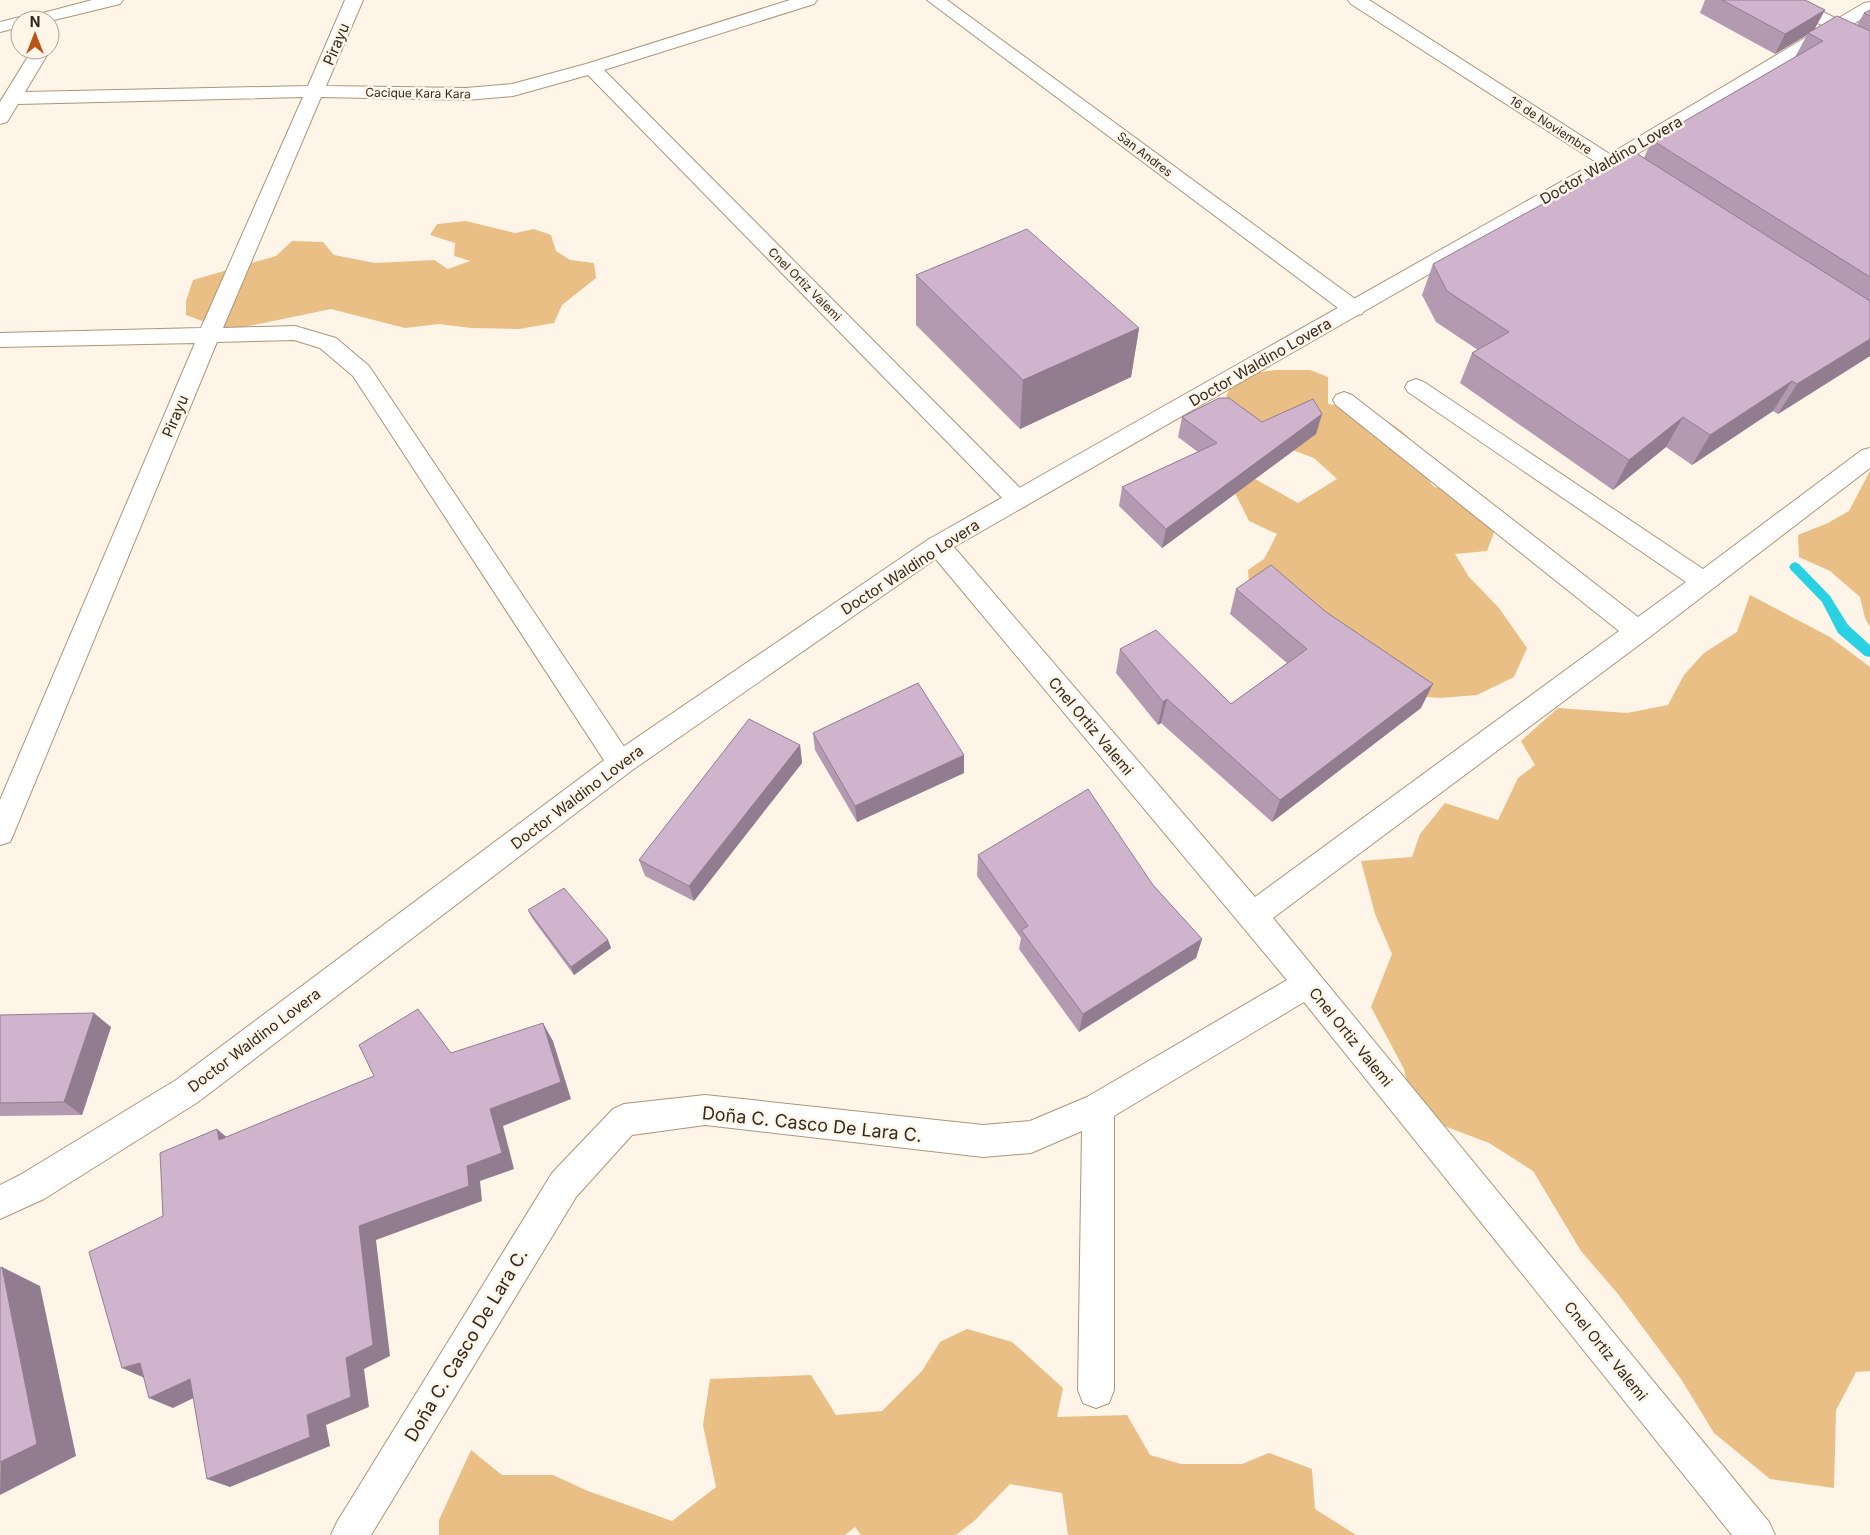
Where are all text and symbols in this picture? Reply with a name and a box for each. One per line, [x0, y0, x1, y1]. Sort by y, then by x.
north arrow [10, 10, 60, 60]
text: N [30, 13, 40, 30]
street label: Pirayu [319, 20, 353, 68]
street label: Cacique Kara Kara [365, 85, 471, 101]
street label: 16 de Noviembre [1507, 93, 1595, 157]
street label: Doctor Waldino Lovera [1536, 111, 1686, 209]
street label: San Andres [1114, 128, 1176, 180]
street label: Cnel Ortiz Valemi [765, 244, 845, 324]
street label: Doctor Waldino Lovera [1185, 313, 1335, 411]
street label: Pirayu [158, 392, 192, 440]
street label: Doctor Waldino Lovera [837, 515, 983, 619]
street label: Cnel Ortiz Valemi [1045, 673, 1137, 779]
street label: Doctor Waldino Lovera [507, 741, 647, 853]
street label: Doctor Waldino Lovera [184, 984, 324, 1096]
street label: Cnel Ortiz Valemi [1305, 984, 1397, 1090]
street label: Doña C. Casco De Lara C. [701, 1102, 923, 1146]
street label: Doña C. Casco De Lara C. [400, 1245, 532, 1445]
street label: Cnel Ortiz Valemi [1560, 1298, 1652, 1404]

